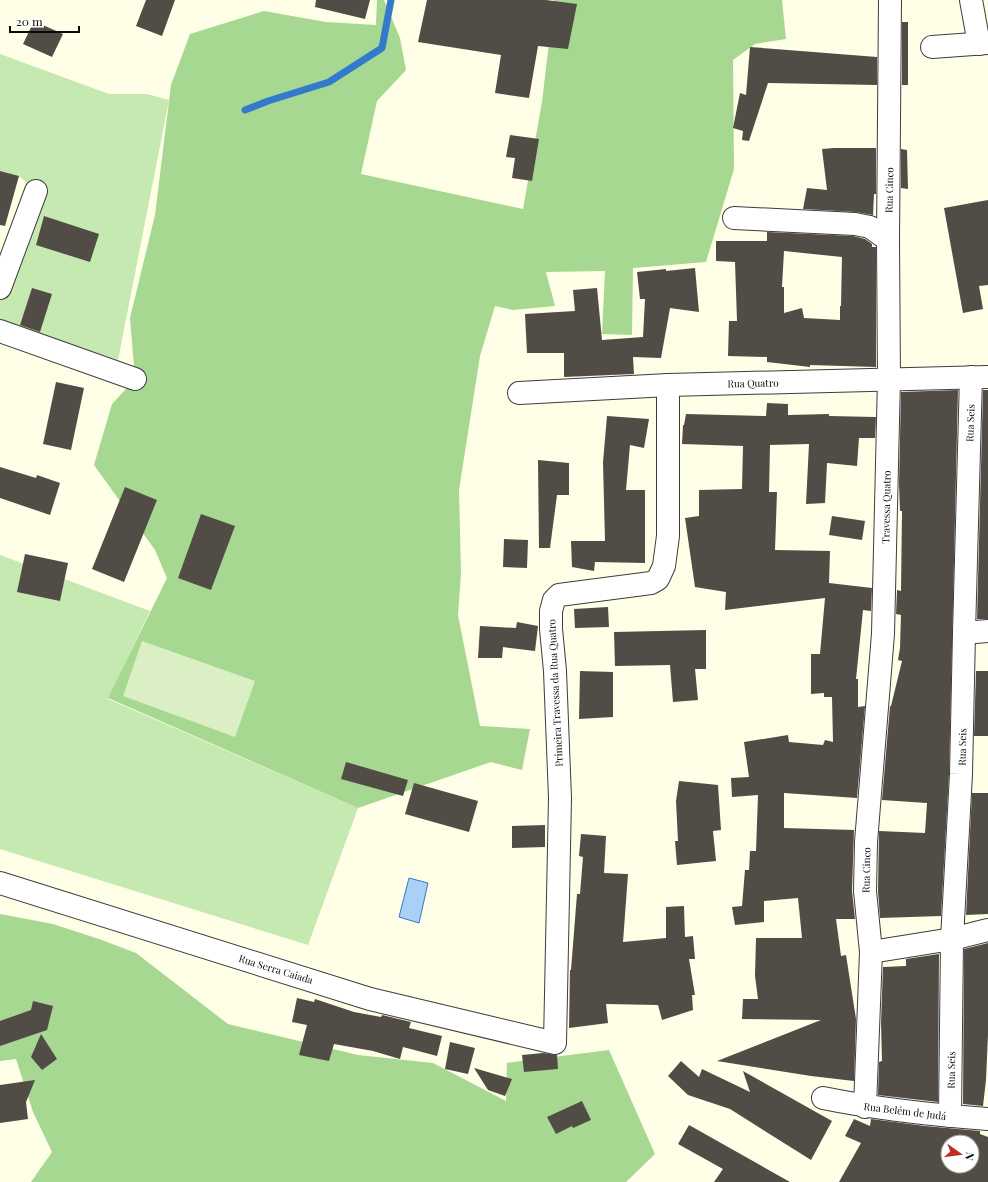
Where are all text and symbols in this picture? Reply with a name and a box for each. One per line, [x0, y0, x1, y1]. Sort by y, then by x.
scale bar [10, 8, 79, 34]
text: 20 m [16, 13, 43, 29]
street label: Rua Cinco [882, 166, 896, 213]
street label: Rua Quatro [727, 376, 779, 390]
street label: Rua Seis [962, 404, 978, 442]
street label: Travessa Quatro [878, 470, 894, 544]
street label: Primeira Travessa da Rua Quatro [544, 618, 566, 767]
street label: Rua Seis [955, 728, 969, 766]
street label: Rua Cinco [859, 846, 873, 893]
street label: Rua Serra Caiada [237, 951, 315, 987]
street label: Rua Seis [944, 1051, 958, 1089]
street label: Rua Belém de Judá [863, 1099, 947, 1123]
north arrow [940, 1134, 980, 1174]
text: N [962, 1151, 978, 1162]

